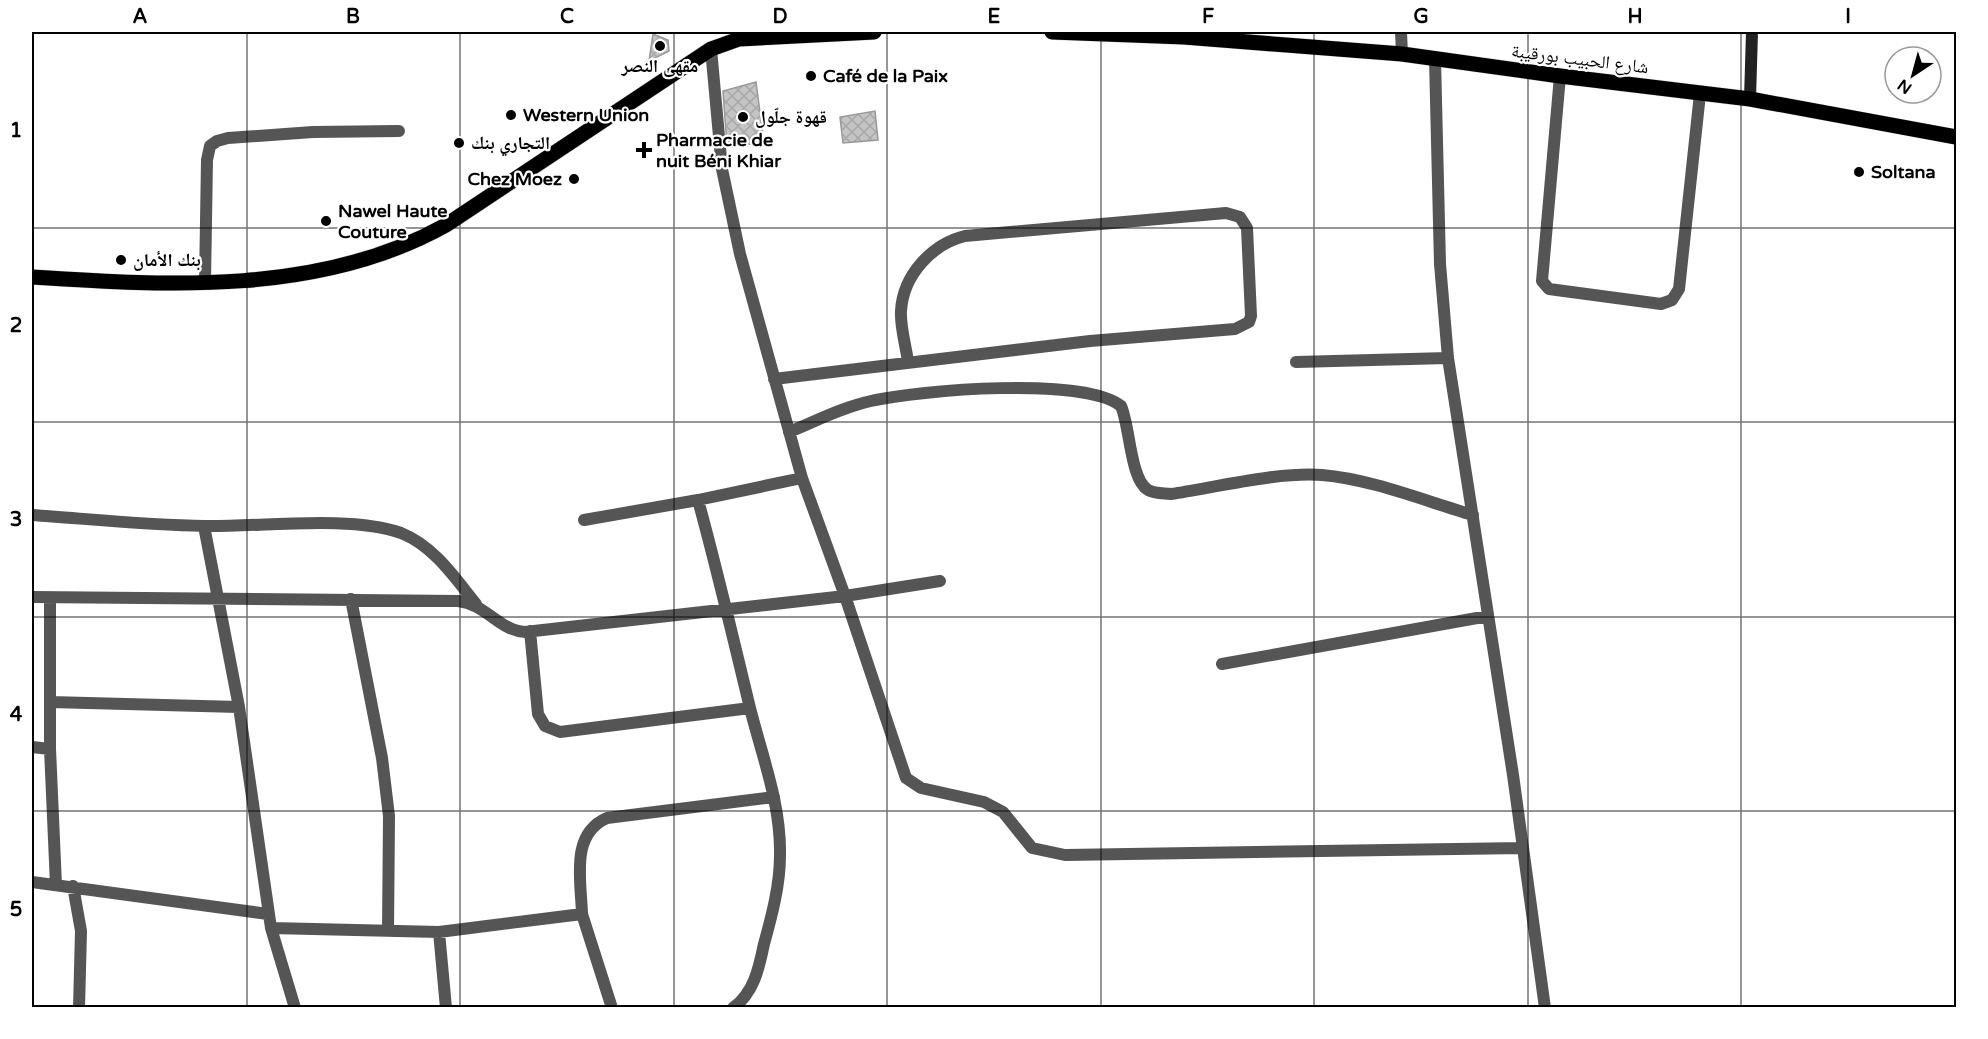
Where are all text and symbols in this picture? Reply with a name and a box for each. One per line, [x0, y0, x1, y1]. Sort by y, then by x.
text: A [133, 5, 148, 29]
text: B [346, 5, 360, 29]
text: C [560, 5, 574, 29]
text: D [772, 5, 788, 29]
text: E [988, 5, 1001, 29]
text: F [1202, 5, 1214, 29]
text: G [1413, 5, 1429, 29]
text: H [1627, 5, 1643, 29]
text: I [1845, 5, 1851, 29]
marker: مقهى النصر [653, 39, 667, 53]
street label: شارع الحبيب بورقيبة [1510, 40, 1650, 78]
north arrow [1883, 45, 1943, 105]
place label: مقهى النصر [621, 55, 698, 77]
place label: Café de la Paix [823, 65, 948, 87]
marker: Café de la Paix [804, 69, 818, 83]
text: N [1894, 74, 1916, 98]
place label: Western Union [523, 104, 649, 126]
place label: قهوة جلّول [755, 106, 827, 128]
marker: Western Union [504, 108, 518, 122]
marker: قهوة جلّول [736, 110, 750, 124]
text: 1 [10, 119, 22, 143]
place label: Pharmacie de nuit Béni Khiar [656, 129, 782, 172]
place label: التجاري بنك [471, 132, 550, 157]
marker: التجاري بنك [452, 136, 466, 150]
marker: Pharmacie de nuit Béni Khiar [637, 143, 651, 157]
place label: Soltana [1871, 161, 1936, 183]
marker: Soltana [1852, 165, 1866, 179]
place label: Chez Moez [467, 168, 562, 190]
marker: Chez Moez [567, 172, 581, 186]
place label: Nawel Haute Couture [338, 200, 447, 243]
marker: Nawel Haute Couture [319, 214, 333, 228]
place label: بنك الأمان [133, 249, 201, 271]
marker: بنك الأمان [114, 253, 128, 267]
text: 2 [10, 314, 22, 338]
text: 3 [10, 508, 22, 532]
text: 4 [10, 703, 23, 727]
text: 5 [10, 898, 22, 922]

